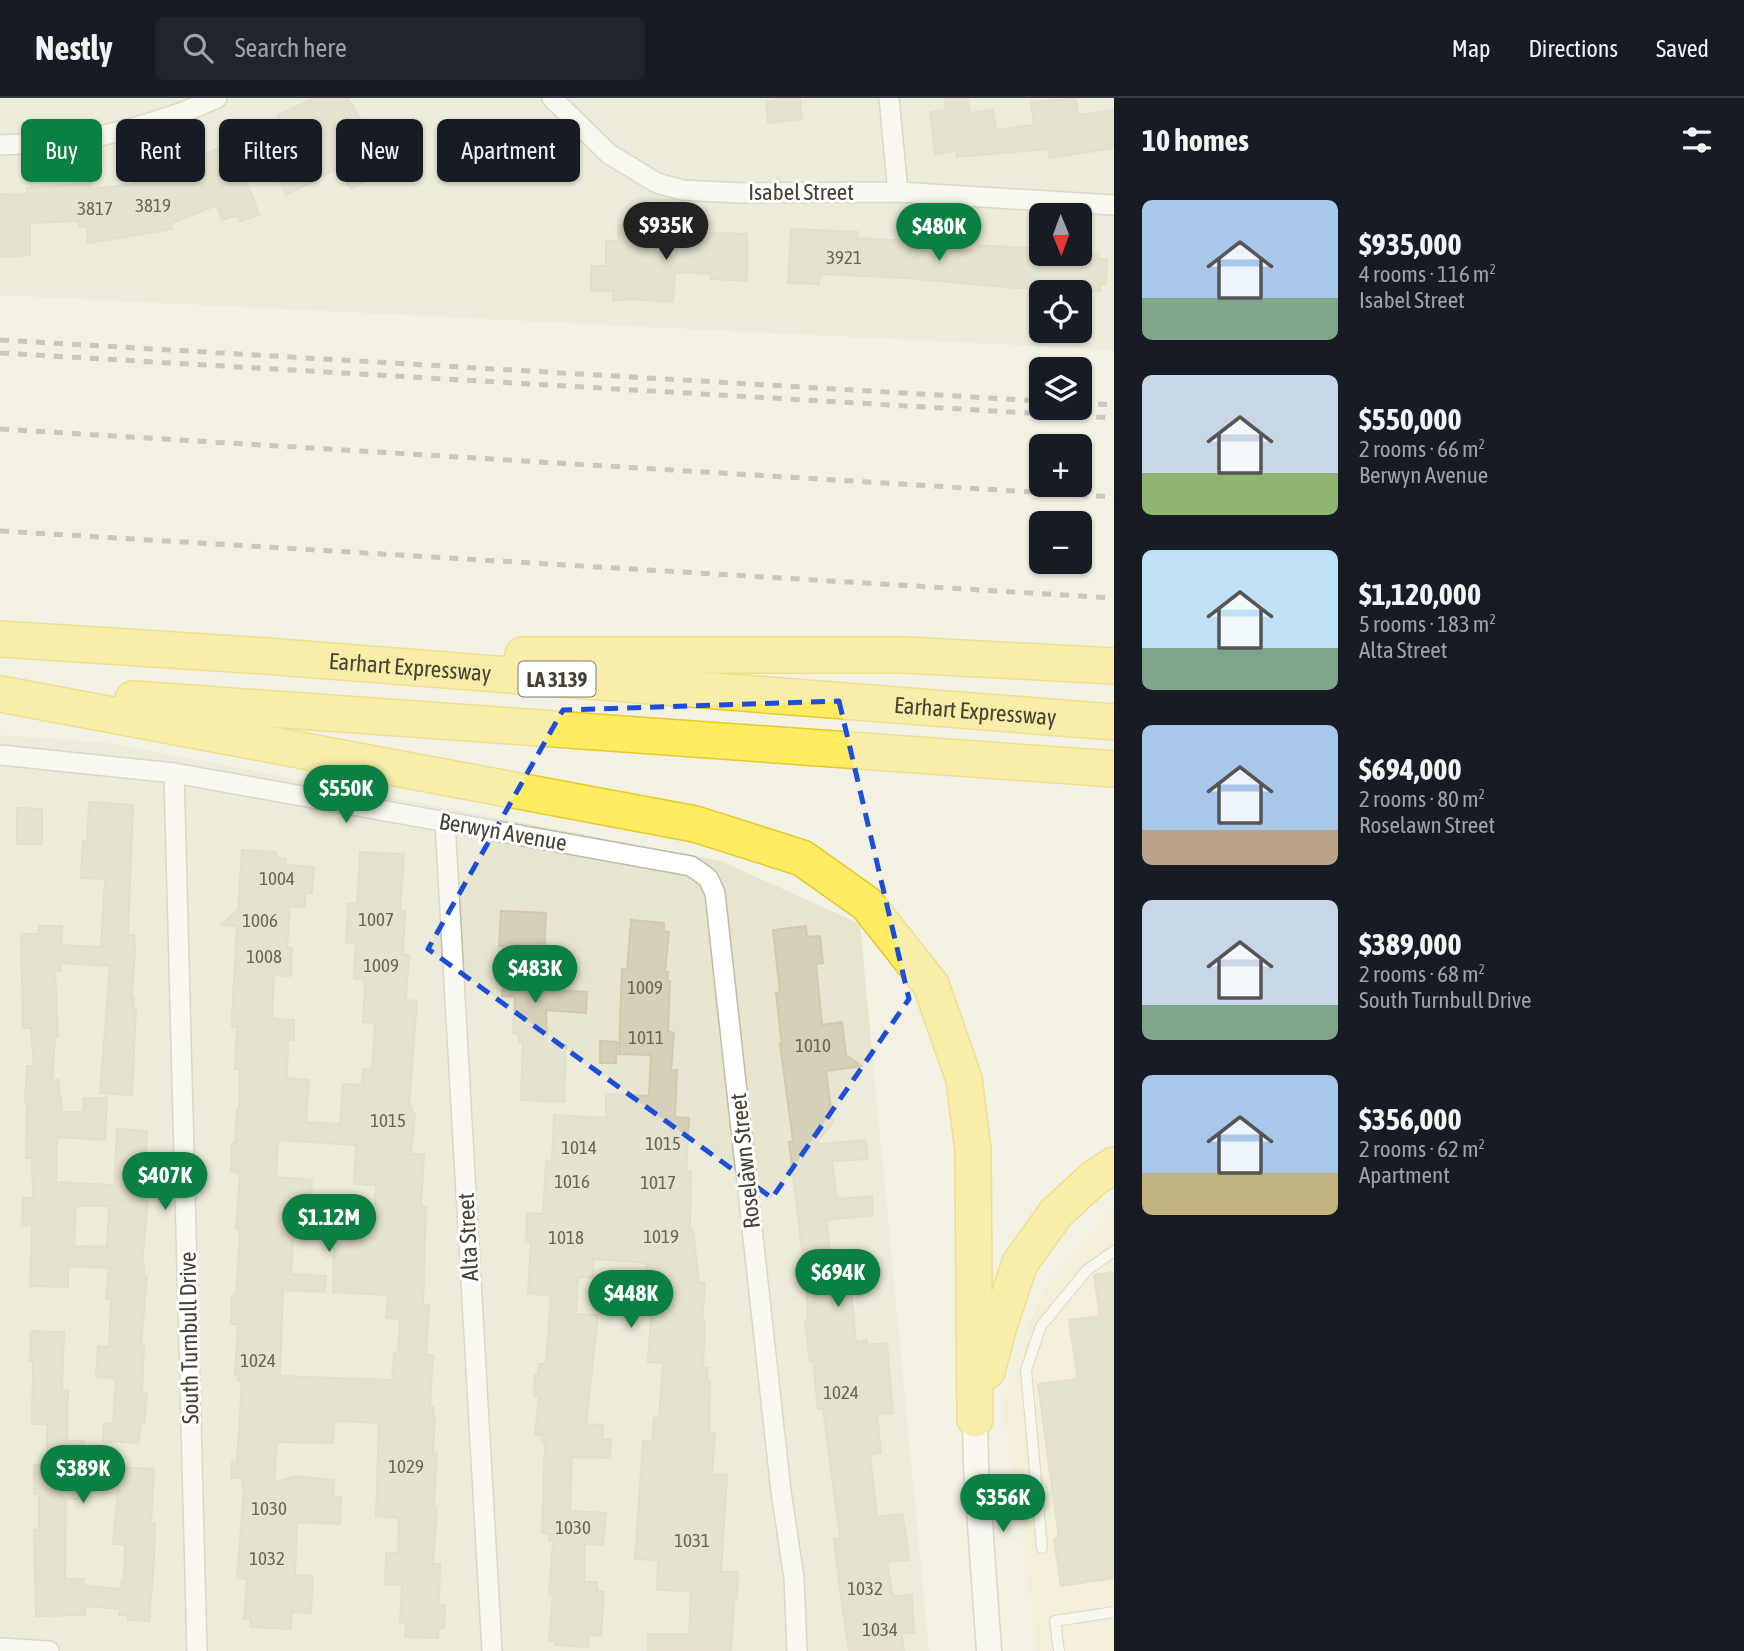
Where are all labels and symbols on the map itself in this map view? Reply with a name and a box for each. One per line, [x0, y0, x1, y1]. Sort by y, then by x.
street label: Isabel Street [748, 179, 854, 205]
house number: 3819 [135, 194, 171, 216]
house number: 3817 [77, 197, 113, 219]
pin: $935K [617, 202, 715, 262]
north arrow [1029, 203, 1092, 266]
pin: $480K [890, 204, 988, 263]
house number: 3921 [826, 246, 862, 268]
street label: Earhart Expressway [328, 648, 492, 686]
road number: LA 3139 [518, 662, 596, 696]
street label: Earhart Expressway [893, 692, 1057, 730]
pin: $550K [297, 766, 395, 825]
street label: Berwyn Avenue [437, 808, 569, 856]
house number: 1004 [259, 867, 295, 889]
house number: 1007 [358, 908, 394, 930]
house number: 1006 [242, 909, 278, 931]
house number: 1008 [246, 945, 282, 967]
pin: $483K [486, 946, 584, 1005]
house number: 1009 [363, 954, 399, 976]
house number: 1009 [627, 976, 663, 998]
house number: 1011 [628, 1026, 664, 1048]
house number: 1010 [795, 1034, 831, 1056]
street label: Roselawn Street [725, 1092, 765, 1230]
house number: 1015 [370, 1109, 406, 1131]
house number: 1015 [645, 1132, 681, 1154]
house number: 1014 [561, 1136, 597, 1158]
pin: $407K [116, 1152, 214, 1212]
house number: 1016 [554, 1170, 590, 1192]
house number: 1017 [640, 1171, 676, 1193]
street label: Alta Street [453, 1192, 483, 1282]
pin: $1.12M [272, 1194, 386, 1254]
house number: 1019 [643, 1225, 679, 1247]
house number: 1018 [548, 1226, 584, 1248]
pin: $694K [789, 1250, 887, 1309]
street label: South Turnbull Drive [174, 1252, 204, 1424]
pin: $448K [582, 1270, 680, 1330]
house number: 1024 [240, 1349, 276, 1371]
house number: 1024 [823, 1381, 859, 1403]
pin: $389K [34, 1446, 132, 1505]
house number: 1029 [388, 1455, 424, 1477]
pin: $356K [954, 1474, 1052, 1534]
house number: 1030 [251, 1497, 287, 1519]
house number: 1030 [555, 1516, 591, 1538]
house number: 1031 [674, 1529, 710, 1551]
house number: 1032 [249, 1547, 285, 1569]
house number: 1032 [847, 1577, 883, 1599]
house number: 1034 [862, 1618, 898, 1640]

